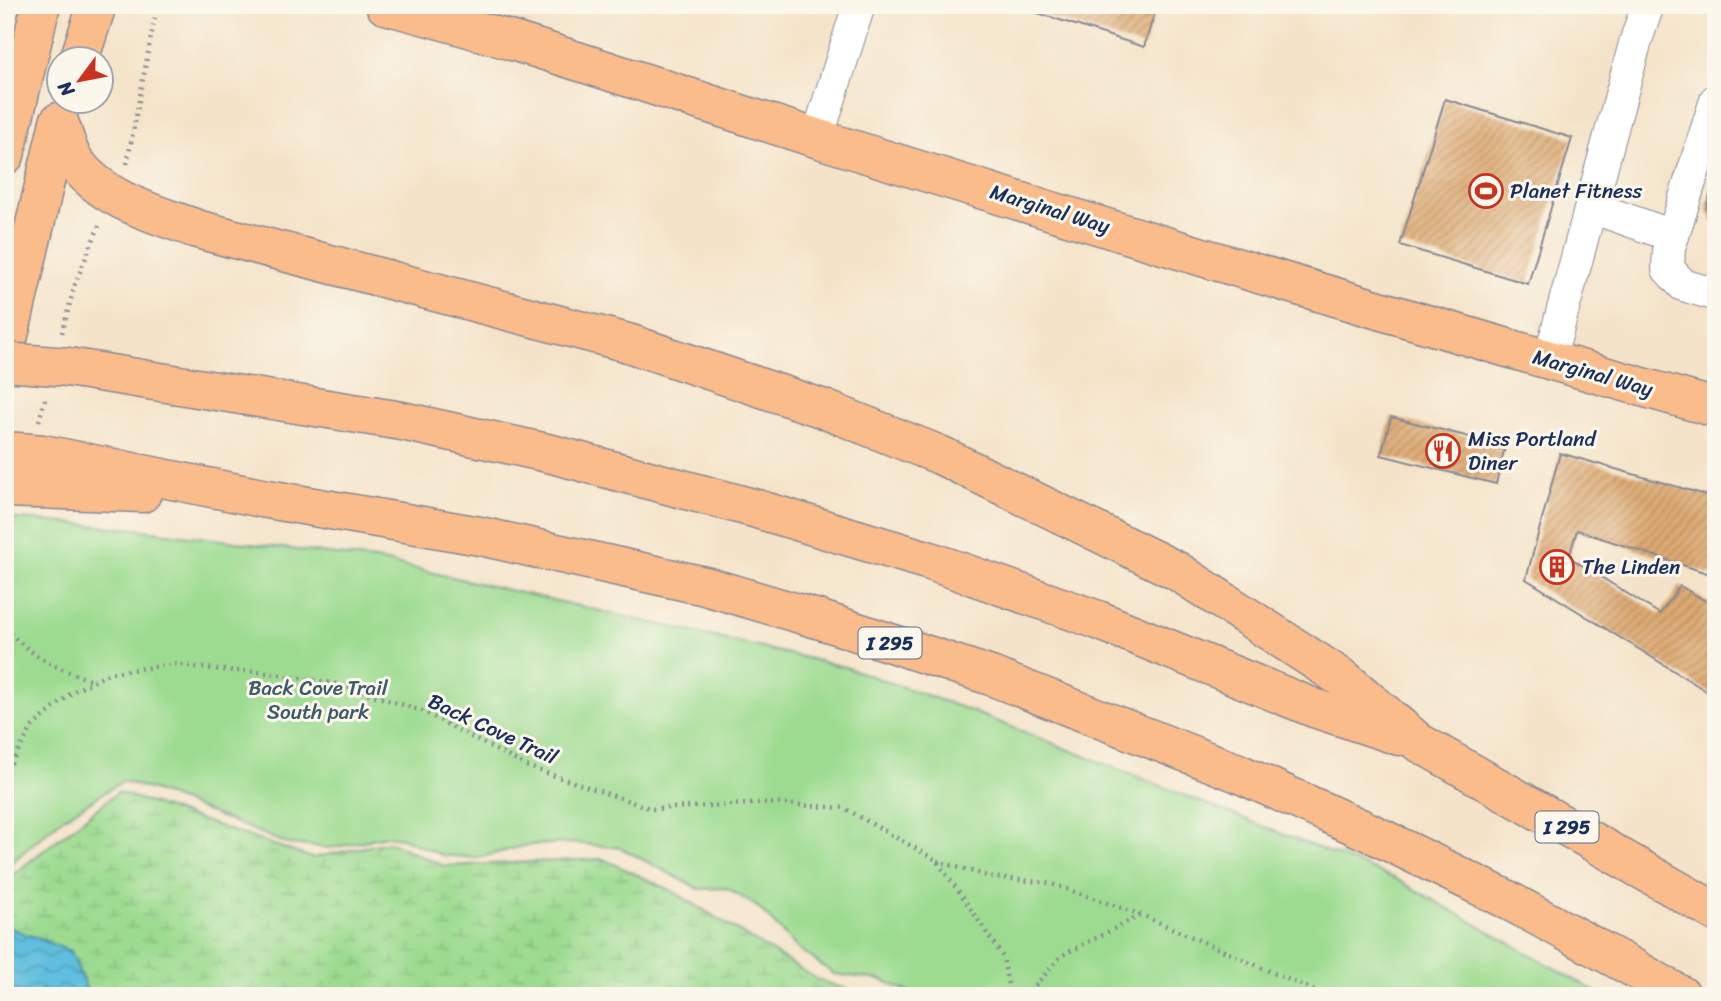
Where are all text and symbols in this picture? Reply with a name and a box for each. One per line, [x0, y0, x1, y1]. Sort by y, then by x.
north arrow [46, 46, 116, 116]
text: N [48, 74, 84, 104]
sports icon: Planet Fitness [1467, 172, 1505, 210]
place label: Planet Fitness [1510, 172, 1642, 210]
street label: Marginal Way [985, 173, 1115, 245]
street label: Marginal Way [1528, 338, 1658, 408]
place label: Miss Portland Diner [1468, 420, 1597, 482]
restaurant icon: Miss Portland Diner [1424, 432, 1462, 470]
building icon: The Linden [1538, 548, 1576, 586]
place label: The Linden [1582, 548, 1680, 586]
road number: I 295 [858, 628, 922, 658]
park label: Back Cove Trail South park [248, 669, 389, 731]
street label: Back Cove Trail [422, 682, 565, 776]
road number: I 295 [1536, 812, 1598, 842]

